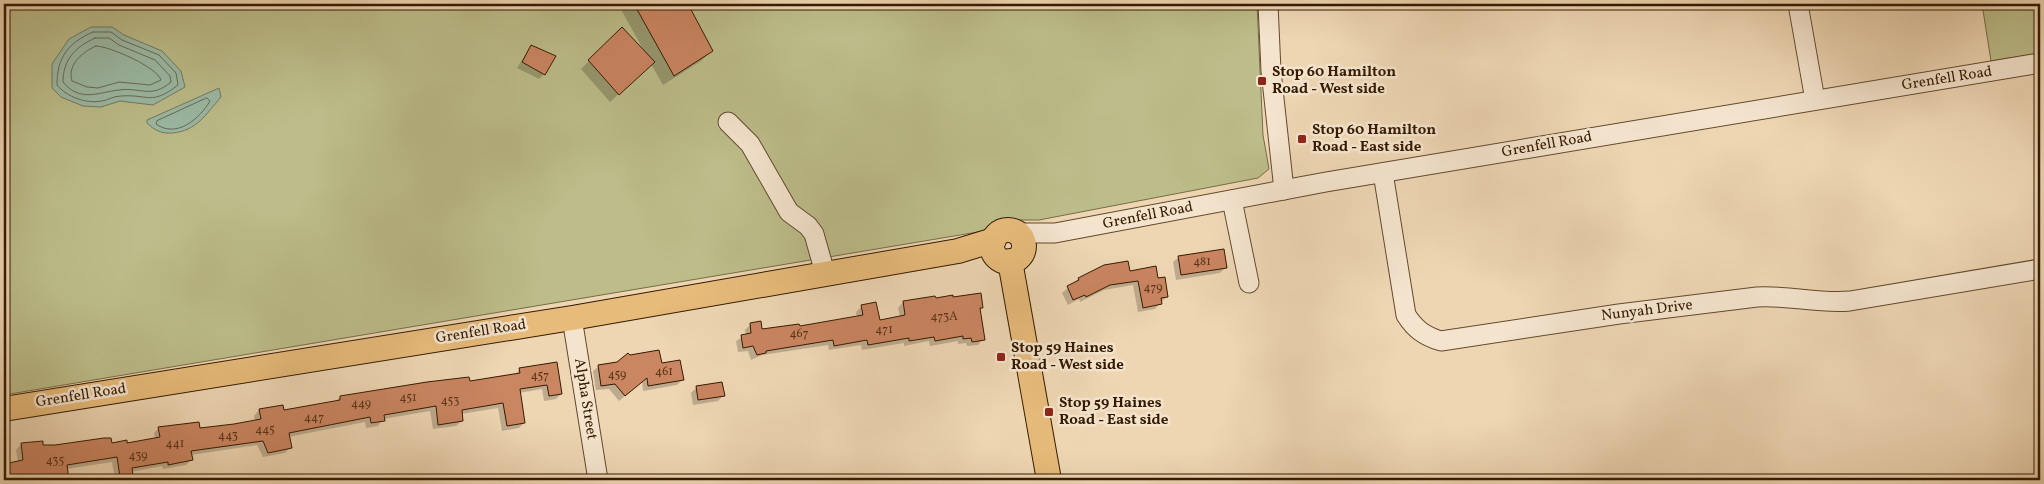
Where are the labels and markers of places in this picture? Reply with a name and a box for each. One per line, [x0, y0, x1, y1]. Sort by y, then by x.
place label: Stop 60 Hamilton Road - West side [1272, 62, 1396, 100]
marker: Stop 60 Hamilton Road - West side [1256, 75, 1268, 87]
place label: Stop 60 Hamilton Road - East side [1312, 120, 1436, 158]
marker: Stop 60 Hamilton Road - East side [1296, 133, 1308, 145]
place label: Stop 59 Haines Road - West side [1011, 338, 1124, 376]
marker: Stop 59 Haines Road - West side [995, 351, 1007, 363]
place label: Stop 59 Haines Road - East side [1059, 393, 1169, 431]
marker: Stop 59 Haines Road - East side [1043, 406, 1055, 418]

